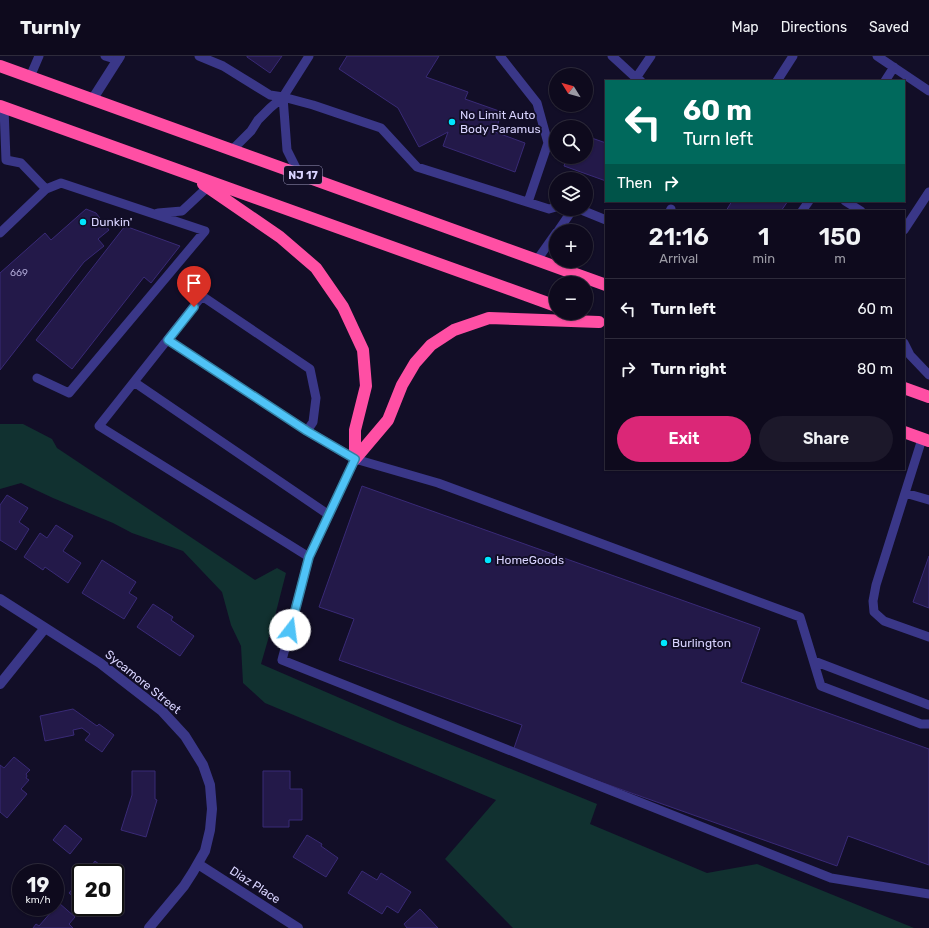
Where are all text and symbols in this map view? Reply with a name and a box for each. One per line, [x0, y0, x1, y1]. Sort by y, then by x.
text: Turnly [20, 16, 81, 39]
text: Map [732, 19, 759, 36]
text: Directions [781, 19, 847, 36]
text: Saved [869, 19, 909, 36]
north arrow [549, 68, 593, 112]
map controls [549, 68, 593, 320]
text: 60 m [683, 94, 752, 127]
icon: left [617, 96, 669, 148]
place label: No Limit Auto Body Paramus [460, 108, 541, 136]
marker: No Limit Auto Body Paramus [447, 117, 457, 127]
button: search [549, 120, 593, 164]
text: Turn left [683, 128, 753, 150]
road number: NJ 17 [284, 166, 322, 184]
button: layers [549, 172, 593, 216]
icon: right [660, 172, 682, 194]
text: Then [617, 174, 652, 192]
place label: Dunkin' [91, 215, 132, 229]
marker: Dunkin' [78, 217, 88, 227]
text: 21:16 [649, 223, 709, 251]
text: 1 [758, 223, 770, 251]
text: 150 [819, 223, 861, 251]
button: + [549, 224, 593, 268]
text: Arrival [659, 251, 698, 266]
text: min [753, 251, 775, 266]
text: m [834, 251, 846, 266]
pin [177, 266, 211, 307]
house number: 669 [10, 267, 28, 279]
icon: arrive [183, 272, 205, 294]
button: − [549, 276, 593, 320]
icon: left [617, 298, 639, 320]
text: Turn left [651, 300, 716, 318]
text: 60 m [857, 300, 893, 318]
icon: right [617, 358, 639, 380]
text: Turn right [651, 360, 726, 378]
text: 80 m [857, 360, 893, 378]
button: Exit [617, 416, 751, 462]
button: Share [759, 416, 893, 462]
place label: HomeGoods [496, 553, 564, 567]
marker: HomeGoods [483, 555, 493, 565]
position arrow [269, 609, 311, 651]
place label: Burlington [672, 636, 731, 650]
marker: Burlington [659, 638, 669, 648]
street label: Sycamore Street [102, 647, 184, 717]
street label: Diaz Place [227, 863, 283, 907]
speed limit sign: 20 [72, 864, 124, 916]
text: 19 [27, 873, 49, 897]
text: km/h [26, 894, 50, 906]

